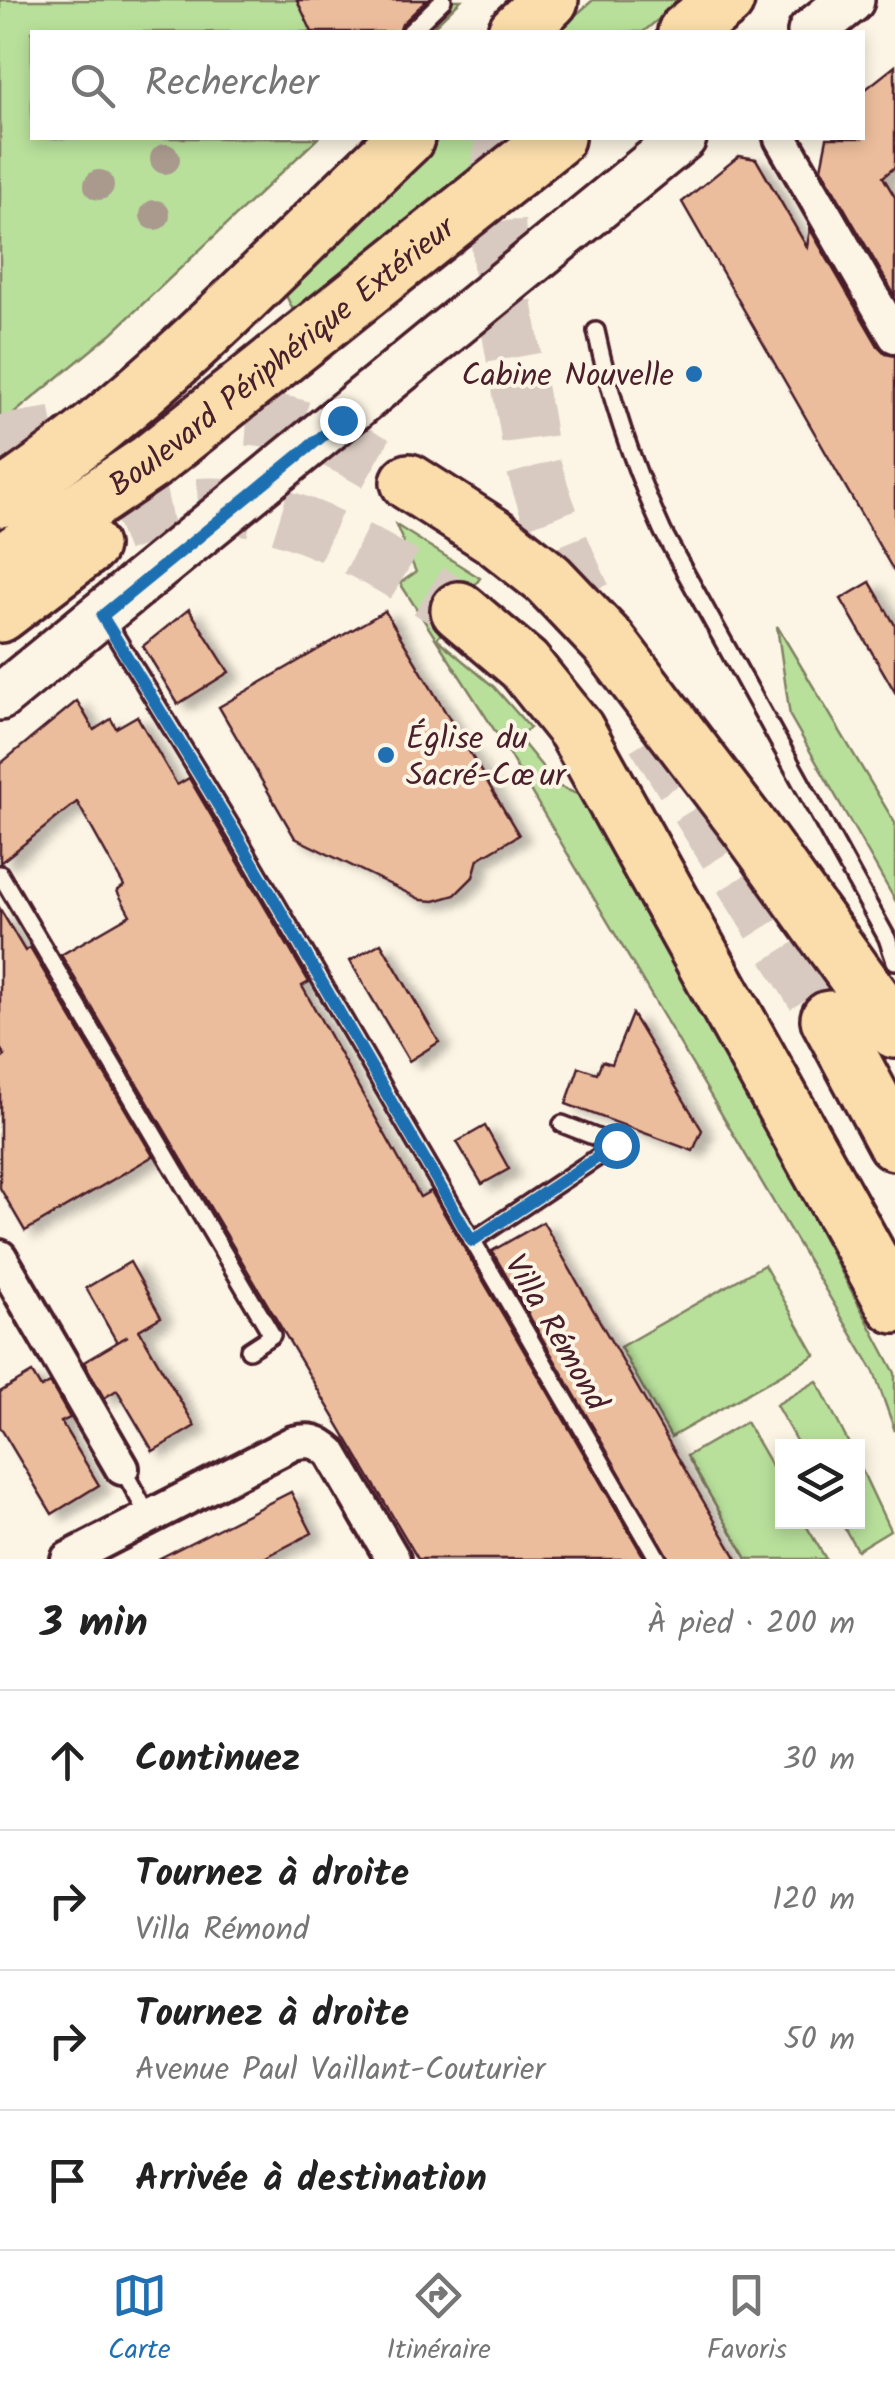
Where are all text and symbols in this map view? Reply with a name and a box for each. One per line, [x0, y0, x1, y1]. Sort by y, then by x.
search box [30, 30, 865, 140]
text: Rechercher [145, 55, 318, 115]
icon: search [65, 58, 120, 113]
street label: Boulevard Périphérique Extérieur [99, 203, 469, 511]
place label: Cabine Nouvelle [462, 351, 674, 402]
marker: Cabine Nouvelle [683, 363, 705, 385]
route end [320, 398, 366, 444]
place label: Église du Sacré-Cœur [406, 714, 568, 802]
marker: Église du Sacré-Cœur [375, 744, 397, 766]
route start [594, 1123, 640, 1169]
street label: Villa Rémond [489, 1245, 621, 1422]
map controls [775, 1439, 865, 1529]
button: layers [775, 1439, 865, 1529]
text: 3 min [40, 1591, 148, 1658]
text: À pied · 200 m [647, 1599, 855, 1650]
text: Continuez [135, 1730, 300, 1790]
icon: ahead [40, 1733, 95, 1788]
text: 30 m [782, 1735, 855, 1786]
text: Tournez à droite [135, 1845, 409, 1905]
icon: right [40, 1873, 95, 1928]
text: 120 m [772, 1875, 855, 1926]
text: Villa Rémond [135, 1905, 309, 1956]
text: Tournez à droite [135, 1985, 409, 2045]
icon: right [40, 2013, 95, 2068]
text: 50 m [784, 2015, 855, 2066]
text: Avenue Paul Vaillant-Couturier [135, 2045, 545, 2096]
text: Arrivée à destination [135, 2150, 487, 2210]
icon: arrive [40, 2153, 95, 2208]
tab: Carte [108, 2268, 171, 2373]
tab: Itinéraire [387, 2268, 491, 2373]
tab: Favoris [707, 2268, 787, 2373]

